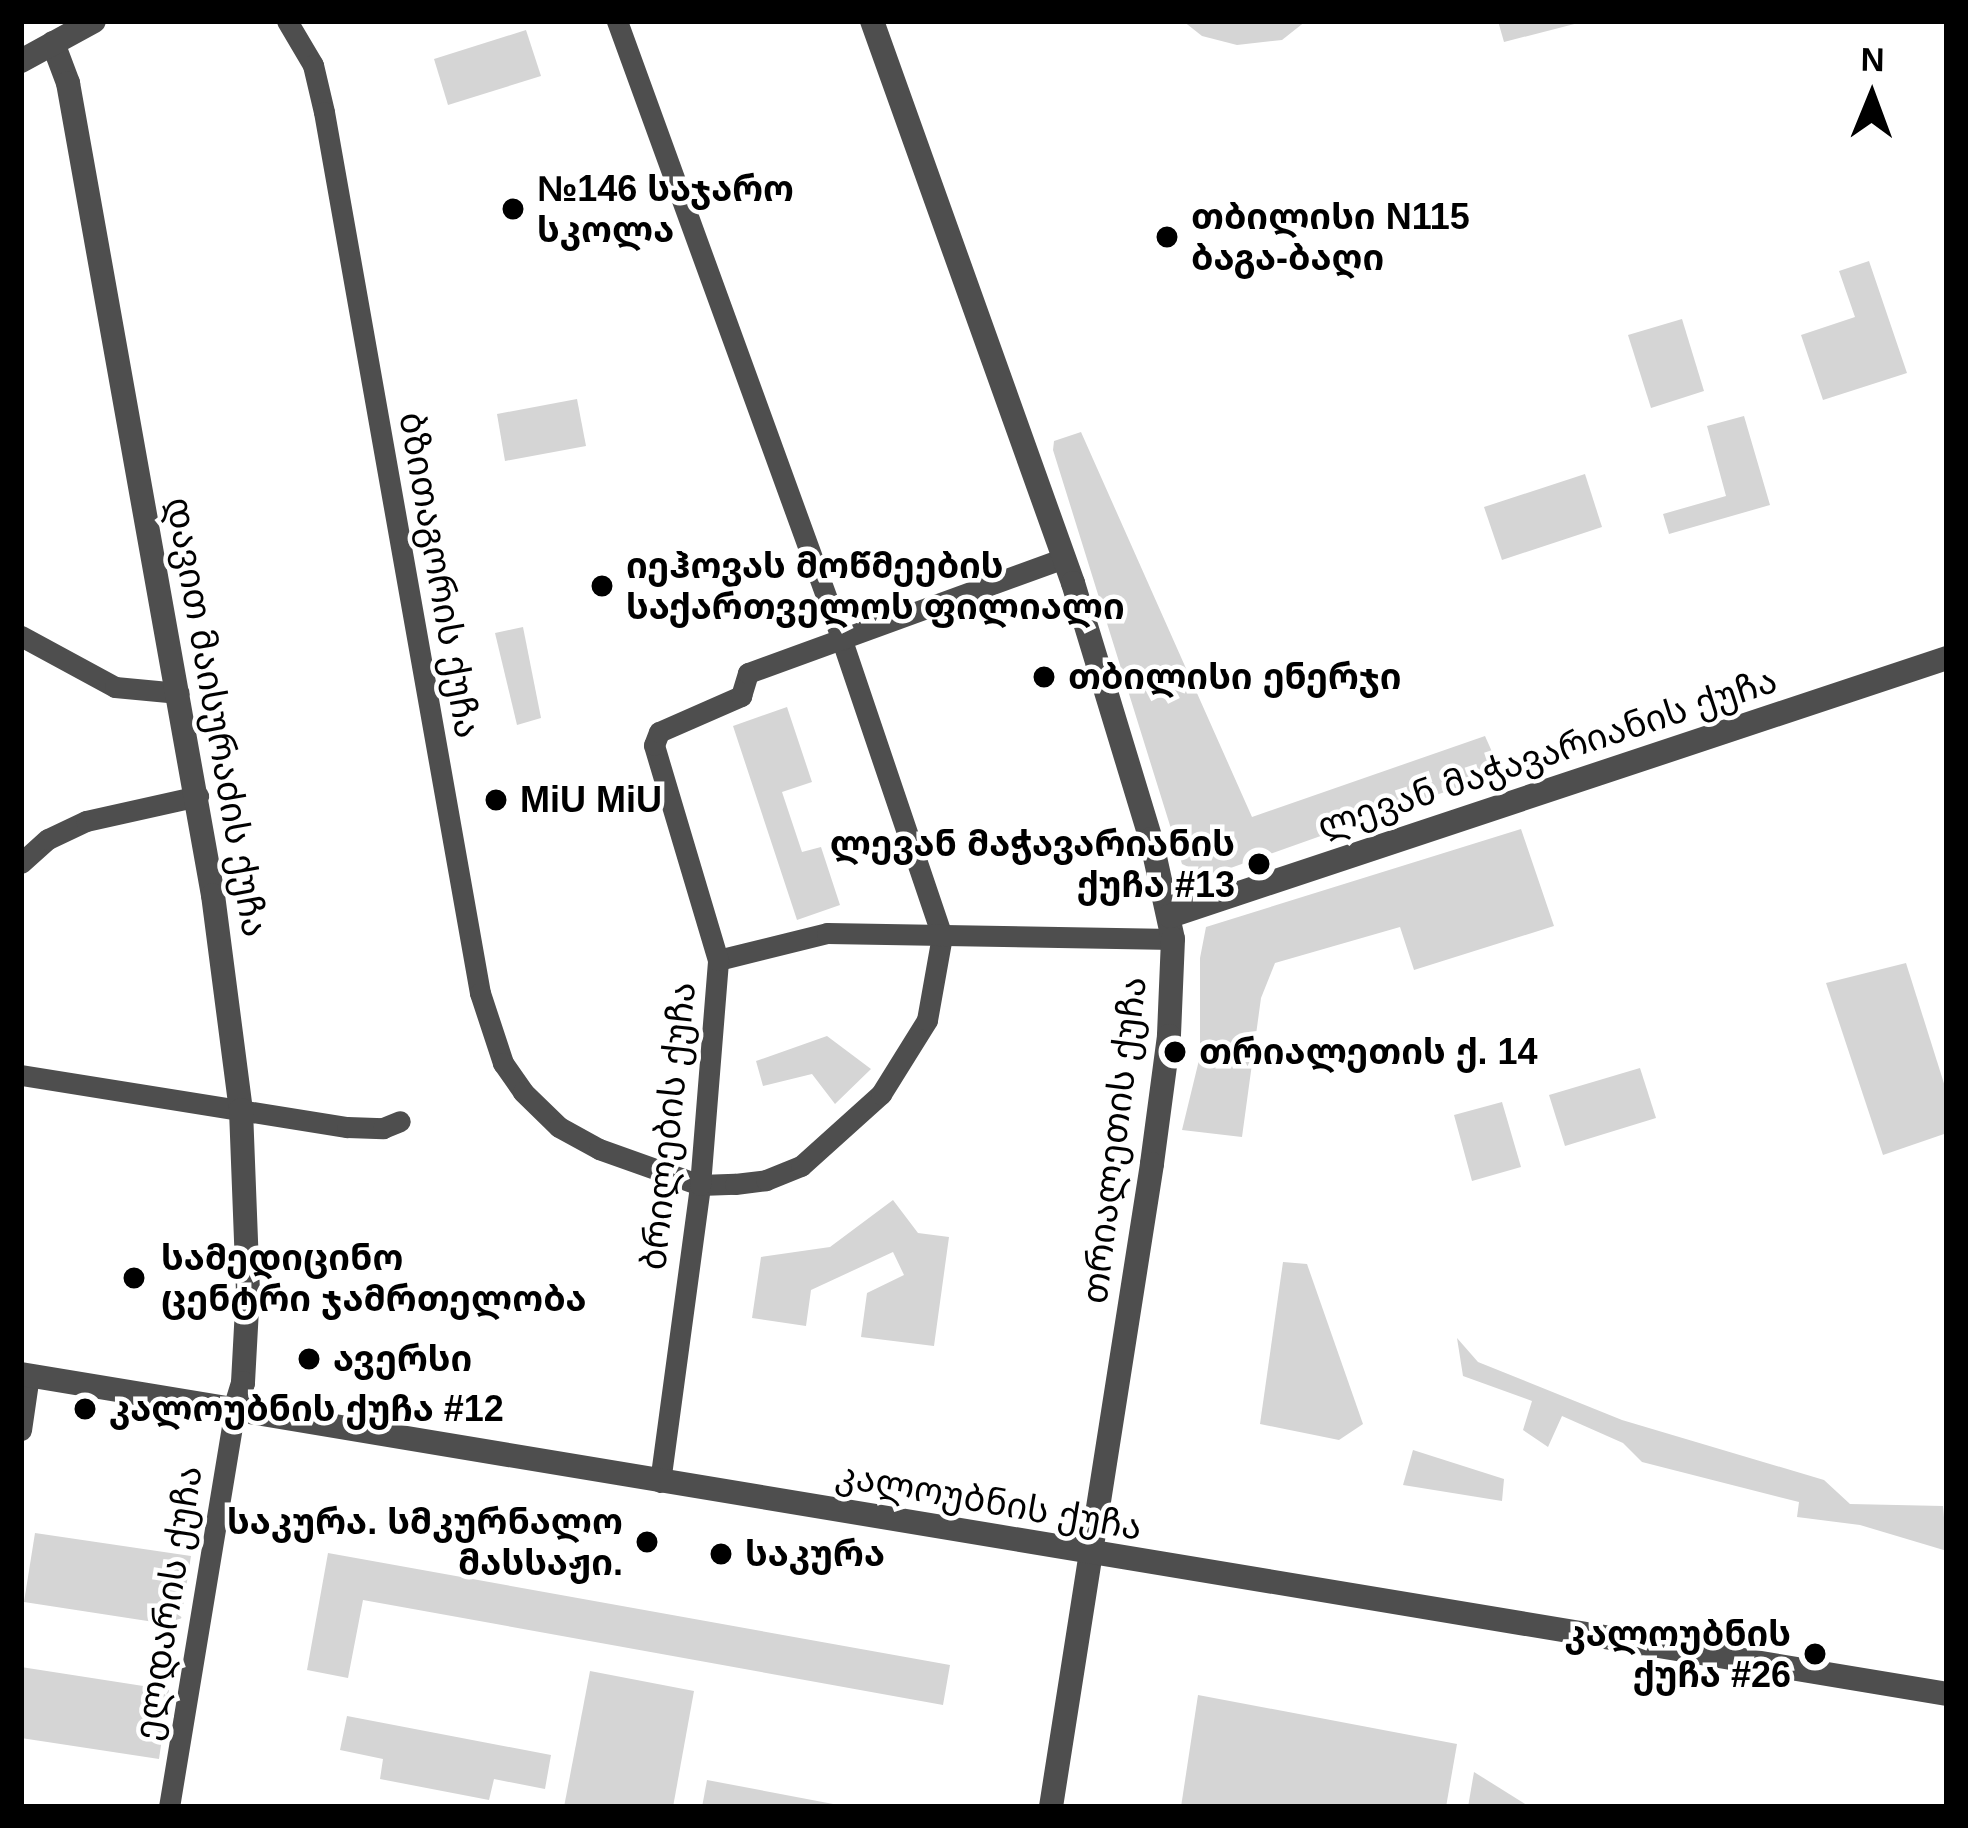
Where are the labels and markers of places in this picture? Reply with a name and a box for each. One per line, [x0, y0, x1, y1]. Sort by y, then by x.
place label: №146 საჯარო სკოლა [537, 166, 794, 251]
place label: თბილისი N115 ბაგა-ბაღი [1191, 194, 1470, 279]
marker: №146 საჯარო სკოლა [500, 196, 526, 222]
marker: თბილისი N115 ბაგა-ბაღი [1154, 224, 1180, 250]
place label: იეჰოვას მოწმეების საქართველოს ფილიალი [626, 543, 1125, 628]
marker: იეჰოვას მოწმეების საქართველოს ფილიალი [589, 573, 615, 599]
place label: თბილისი ენერჯი [1068, 655, 1402, 699]
marker: თბილისი ენერჯი [1031, 664, 1057, 690]
place label: MiU MiU [520, 778, 662, 822]
marker: MiU MiU [483, 787, 509, 813]
place label: ლევან მაჭავარიანის ქუჩა #13 [830, 821, 1235, 906]
marker: ლევან მაჭავარიანის ქუჩა #13 [1246, 851, 1272, 877]
place label: თრიალეთის ქ. 14 [1199, 1030, 1538, 1074]
marker: თრიალეთის ქ. 14 [1162, 1039, 1188, 1065]
place label: სამედიცინო ცენტრი ჯამრთელობა [161, 1235, 587, 1320]
marker: სამედიცინო ცენტრი ჯამრთელობა [118, 1262, 150, 1294]
place label: ავერსი [333, 1337, 472, 1381]
marker: ავერსი [296, 1346, 322, 1372]
place label: კალოუბნის ქუჩა #12 [109, 1387, 504, 1431]
marker: კალოუბნის ქუჩა #12 [72, 1396, 98, 1422]
place label: საკურა. სმკურნალო მასსაჟი. [227, 1499, 623, 1584]
marker: საკურა. სმკურნალო მასსაჟი. [634, 1529, 660, 1555]
place label: საკურა [745, 1532, 885, 1576]
marker: საკურა [708, 1541, 734, 1567]
place label: კალოუბნის ქუჩა #26 [1565, 1611, 1791, 1696]
marker: კალოუბნის ქუჩა #26 [1802, 1641, 1828, 1667]

